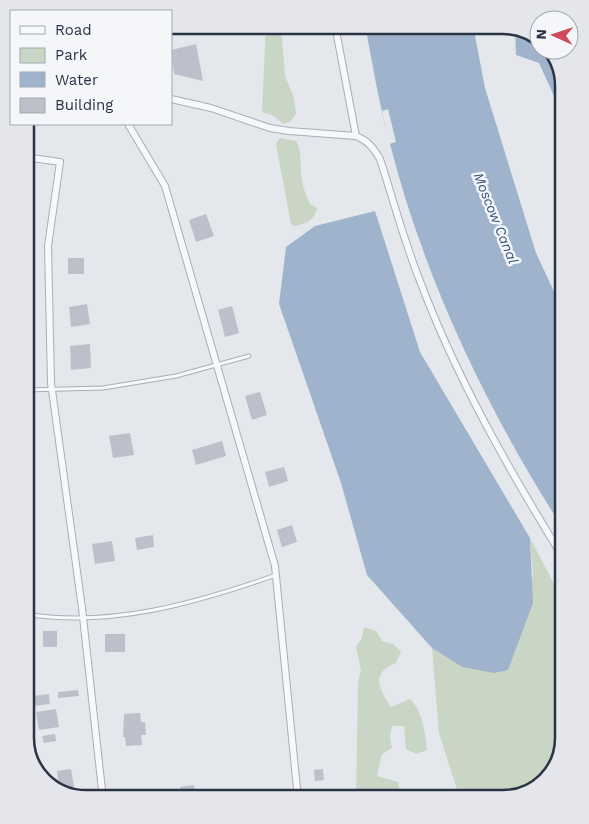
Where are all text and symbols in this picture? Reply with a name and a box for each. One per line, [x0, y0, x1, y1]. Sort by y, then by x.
legend [10, 10, 172, 125]
north arrow [529, 10, 579, 60]
text: Road [55, 21, 92, 39]
text: N [533, 29, 549, 40]
text: Park [55, 46, 88, 64]
text: Water [55, 71, 98, 89]
text: Building [55, 96, 113, 114]
water label: Moscow Canal [470, 170, 522, 266]

